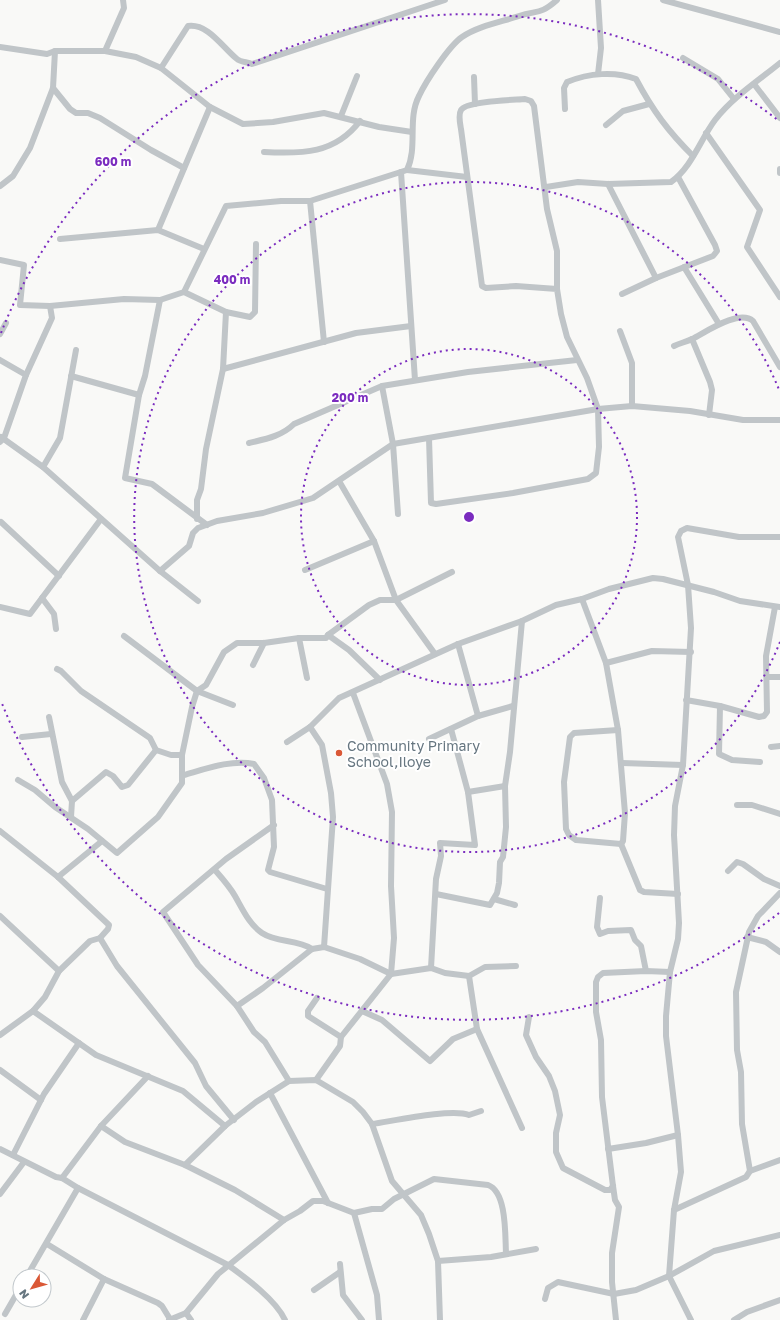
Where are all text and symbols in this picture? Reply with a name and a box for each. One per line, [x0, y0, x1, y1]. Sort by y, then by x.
text: 600 m [95, 154, 131, 169]
text: 400 m [214, 272, 250, 287]
text: 200 m [332, 390, 368, 405]
centre of rings [462, 510, 476, 524]
place label: Community Primary School,Iloye [347, 737, 480, 770]
marker: Community Primary School,Iloye [334, 748, 344, 758]
north arrow [12, 1268, 52, 1308]
text: N [16, 1287, 31, 1302]

